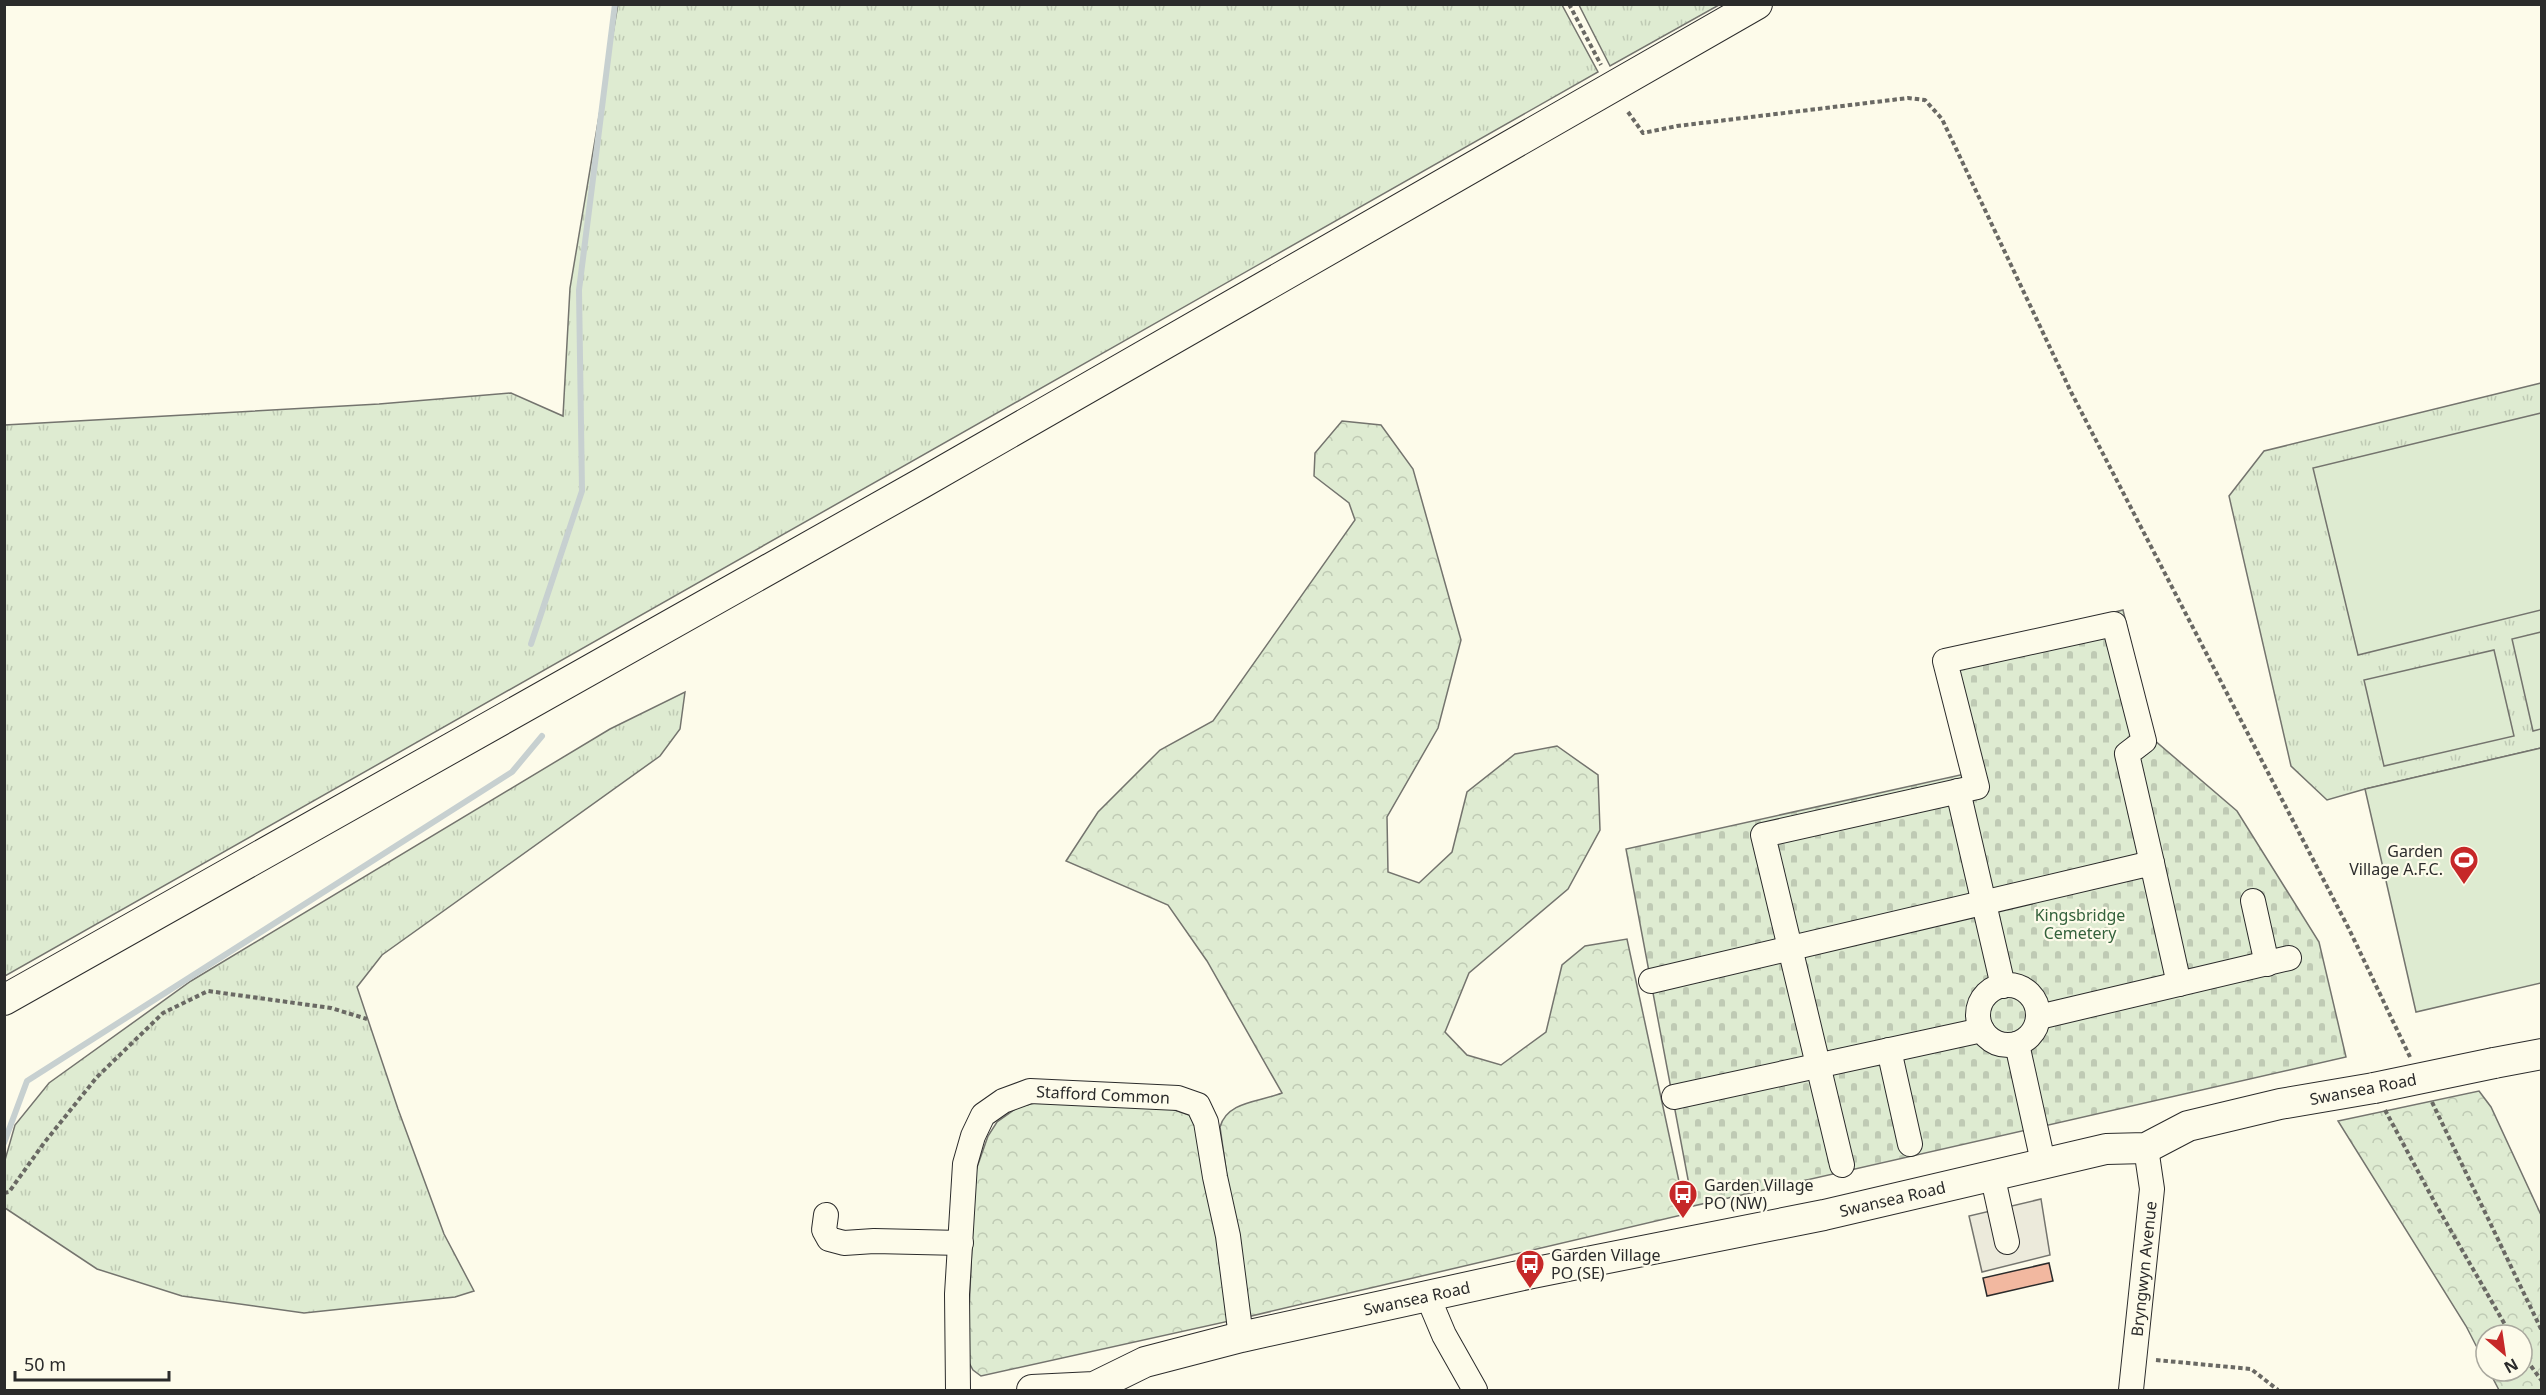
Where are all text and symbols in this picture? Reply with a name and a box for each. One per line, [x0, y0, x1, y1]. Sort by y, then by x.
place label: Garden Village A.F.C. [2349, 840, 2443, 880]
sports icon: Garden Village A.F.C. [2448, 844, 2480, 886]
park label: Kingsbridge Cemetery [2035, 904, 2125, 944]
street label: Swansea Road [2308, 1068, 2418, 1110]
street label: Stafford Common [1036, 1080, 1170, 1109]
place label: Garden Village PO (NW) [1704, 1174, 1814, 1214]
street label: Swansea Road [1837, 1176, 1948, 1222]
bus stop icon: Garden Village PO (NW) [1667, 1178, 1699, 1220]
street label: Bryngwyn Avenue [2126, 1200, 2162, 1337]
place label: Garden Village PO (SE) [1551, 1244, 1661, 1284]
bus stop icon: Garden Village PO (SE) [1514, 1248, 1546, 1290]
street label: Swansea Road [1361, 1276, 1472, 1321]
north arrow [2474, 1323, 2534, 1383]
scale bar [15, 1344, 170, 1382]
text: 50 m [24, 1352, 66, 1376]
text: N [2500, 1353, 2522, 1379]

